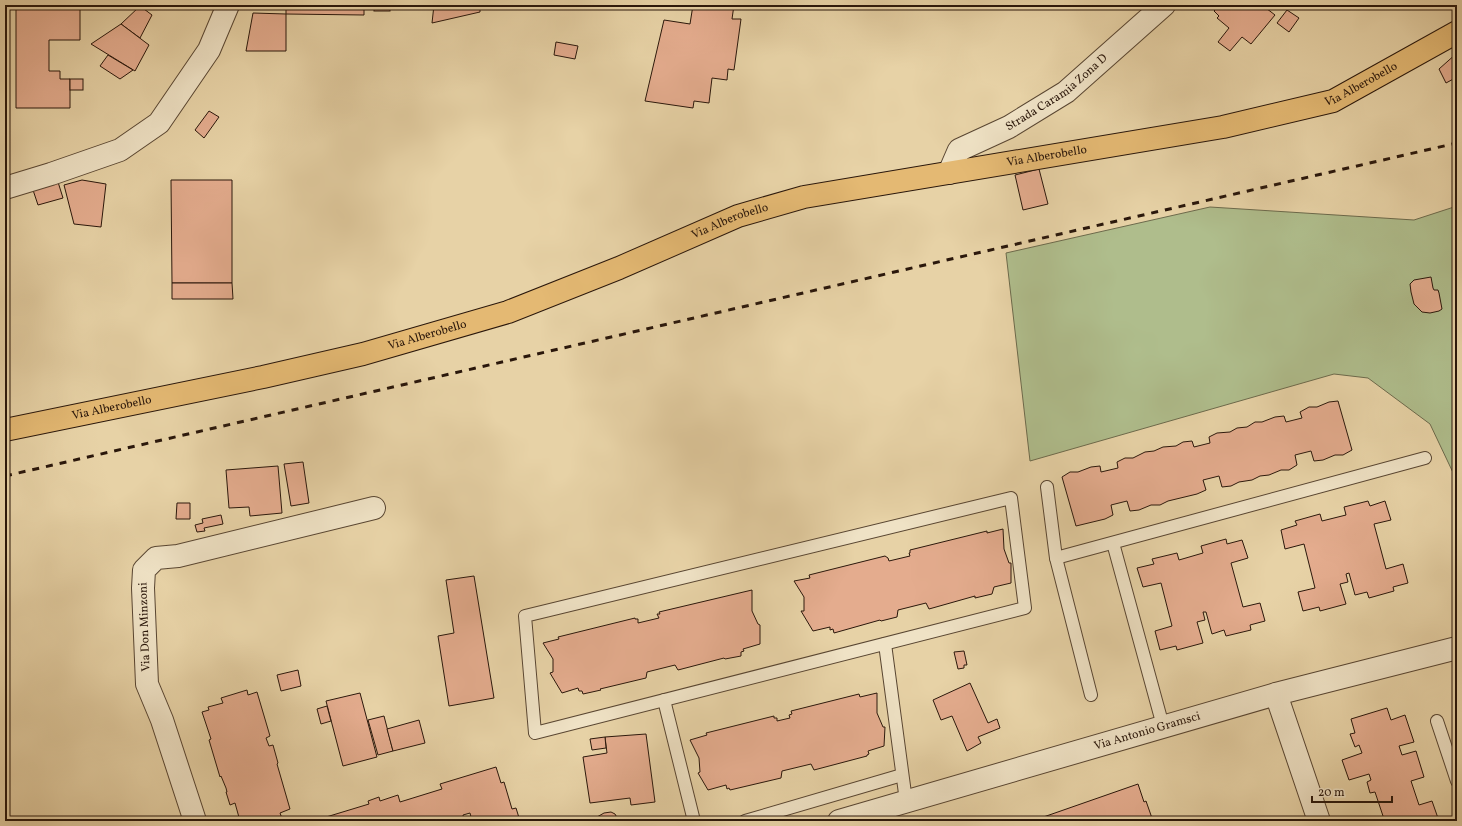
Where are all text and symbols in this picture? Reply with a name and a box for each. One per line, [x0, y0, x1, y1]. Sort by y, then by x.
street label: Strada Caramia Zona D [1003, 50, 1111, 135]
street label: Via Alberobello [1323, 59, 1401, 111]
street label: Via Alberobello [1005, 142, 1088, 171]
street label: Via Alberobello [689, 200, 770, 243]
street label: Via Alberobello [386, 316, 469, 354]
street label: Via Alberobello [70, 392, 153, 424]
street label: Via Don Minzoni [135, 582, 155, 672]
street label: Via Antonio Gramsci [1092, 708, 1203, 754]
scale bar [1312, 778, 1392, 804]
text: 20 m [1318, 785, 1345, 801]

